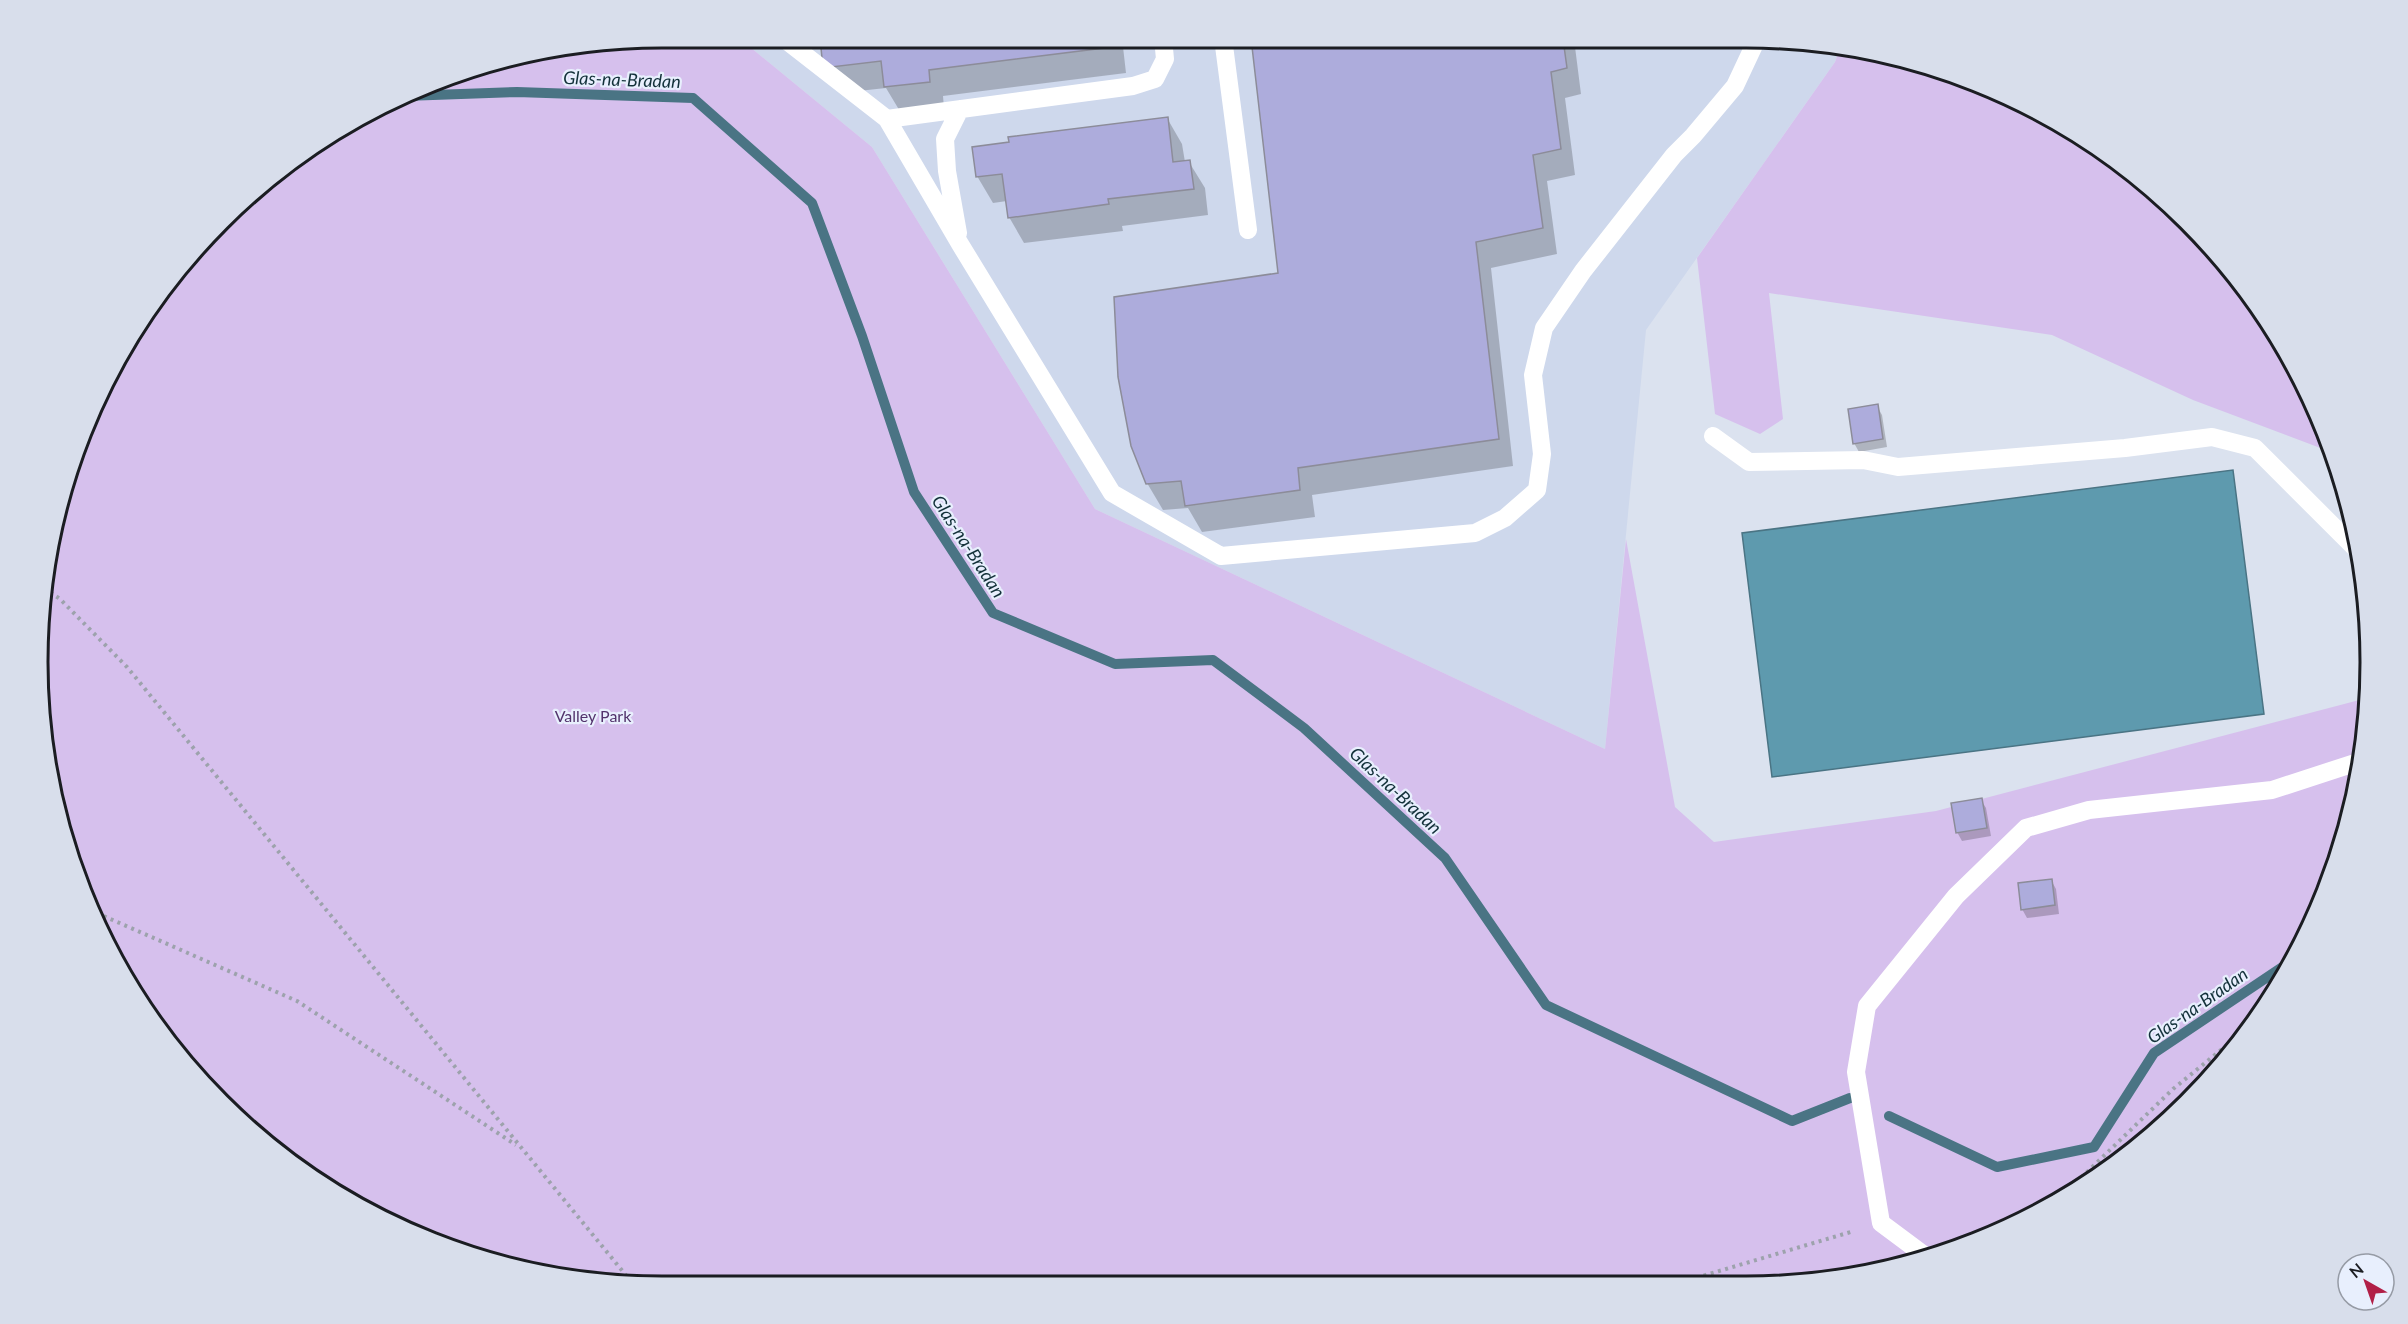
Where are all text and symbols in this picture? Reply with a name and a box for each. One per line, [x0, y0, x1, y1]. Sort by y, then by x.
water label: Glas-na-Bradan [563, 66, 681, 92]
water label: Glas-na-Bradan [928, 491, 1010, 601]
park label: Valley Park [555, 706, 632, 725]
water label: Glas-na-Bradan [1345, 742, 1447, 838]
water label: Glas-na-Bradan [2142, 962, 2252, 1048]
north arrow [2336, 1252, 2396, 1312]
text: N [2345, 1259, 2367, 1281]

